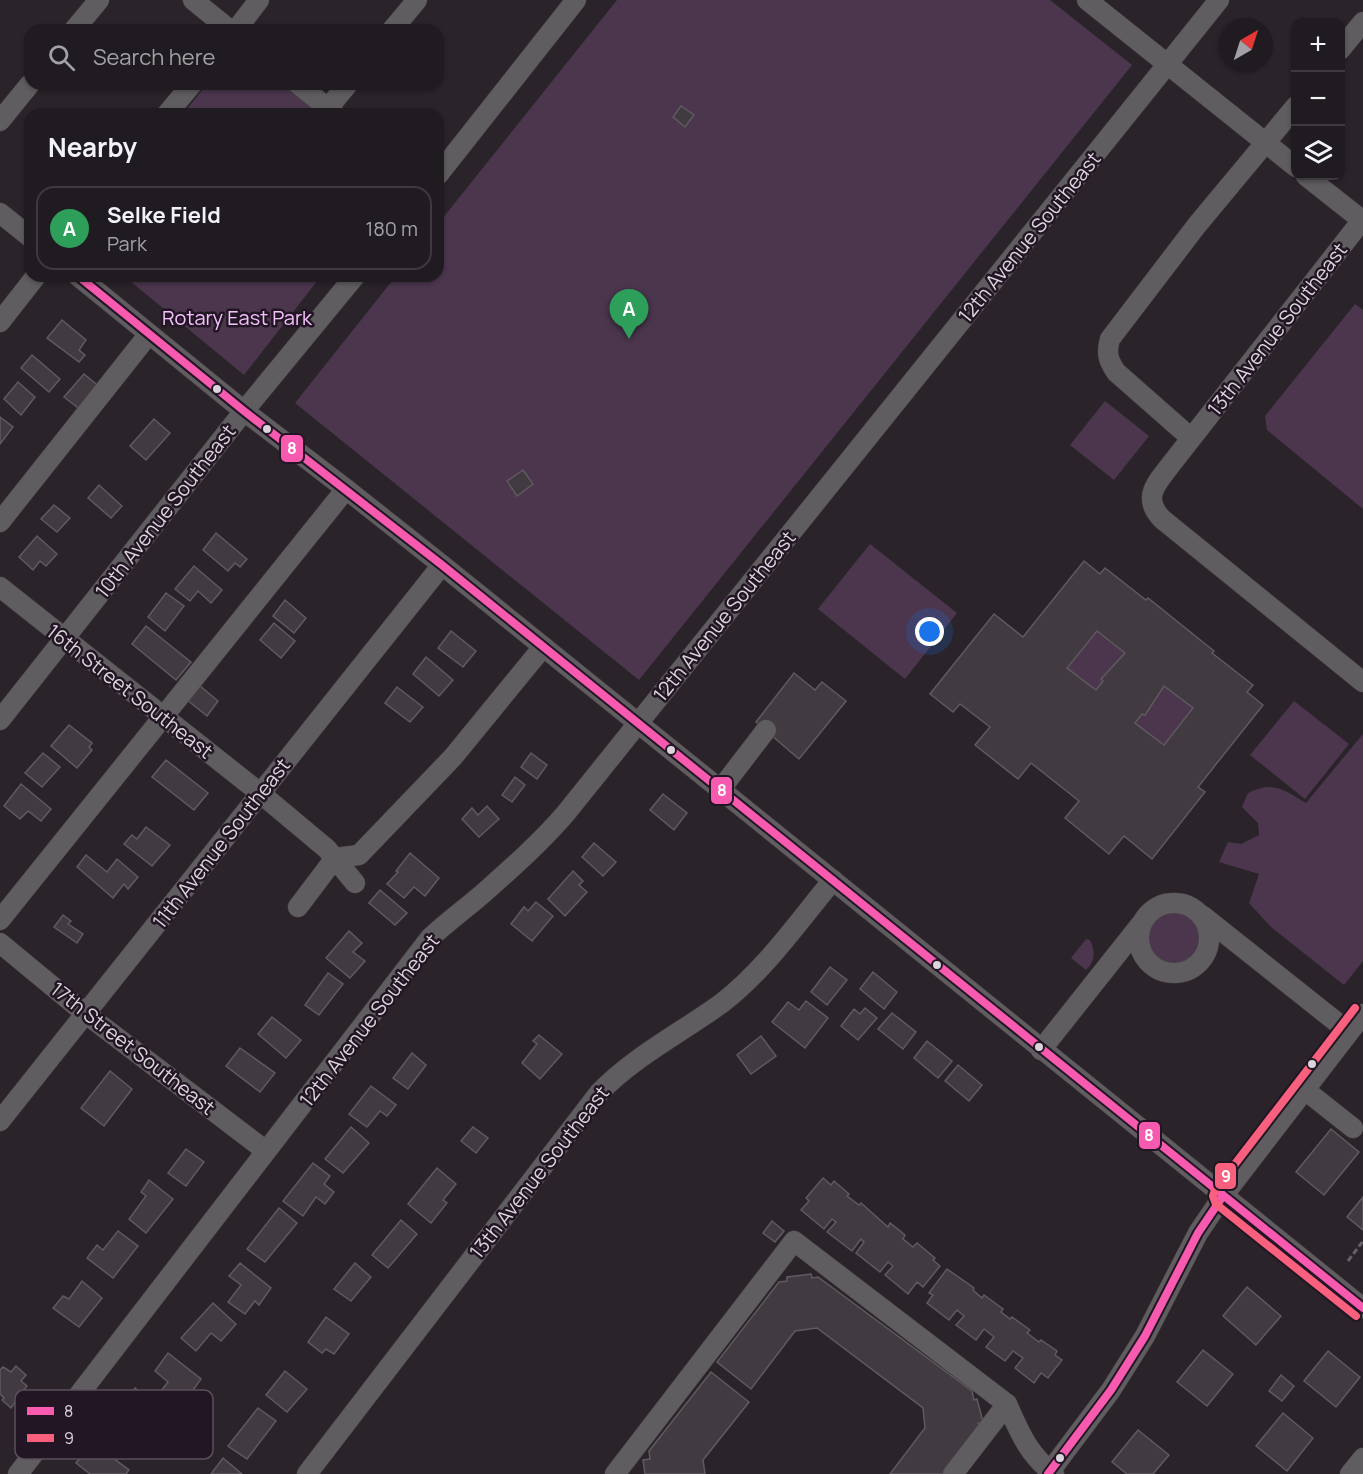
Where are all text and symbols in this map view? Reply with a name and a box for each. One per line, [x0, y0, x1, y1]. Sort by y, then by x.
north arrow [1219, 18, 1273, 72]
map controls [1291, 18, 1345, 180]
button: + [1291, 18, 1345, 72]
search box [24, 24, 444, 90]
icon: search [45, 41, 78, 74]
text: Search here [93, 42, 215, 72]
button: − [1291, 72, 1345, 126]
button: layers [1291, 126, 1345, 180]
text: Nearby [48, 129, 137, 165]
street label: 12th Avenue Southeast [952, 146, 1106, 328]
text: Selke Field [107, 200, 221, 230]
text: A [63, 215, 76, 242]
text: 180 m [365, 215, 418, 242]
text: Park [107, 230, 147, 257]
street label: 13th Avenue Southeast [1201, 237, 1353, 421]
pin: A [610, 290, 648, 339]
park label: Rotary East Park [162, 304, 313, 331]
unlabelled marker [211, 383, 223, 395]
street label: 10th Avenue Southeast [89, 419, 241, 603]
unlabelled marker [261, 423, 273, 435]
line badge: 8 [280, 434, 304, 463]
text: 8 [287, 437, 297, 459]
street label: 12th Avenue Southeast [647, 525, 801, 707]
your location [915, 617, 944, 646]
street label: 16th Street Southeast [41, 618, 219, 764]
unlabelled marker [665, 744, 677, 756]
street label: 11th Avenue Southeast [146, 752, 296, 934]
line badge: 8 [710, 776, 733, 805]
text: 8 [717, 779, 727, 801]
street label: 12th Avenue Southeast [293, 928, 445, 1112]
unlabelled marker [931, 959, 943, 971]
street label: 17th Street Southeast [45, 975, 221, 1121]
unlabelled marker [1033, 1041, 1045, 1053]
unlabelled marker [1306, 1058, 1318, 1070]
street label: 13th Avenue Southeast [463, 1080, 615, 1264]
line badge: 8 [1138, 1121, 1161, 1150]
text: 8 [1144, 1124, 1154, 1146]
line badge: 9 [1214, 1162, 1237, 1190]
text: 9 [1221, 1165, 1231, 1187]
legend [15, 1390, 213, 1459]
text: 8 [64, 1400, 73, 1422]
text: 9 [64, 1427, 74, 1449]
unlabelled marker [1054, 1452, 1066, 1464]

